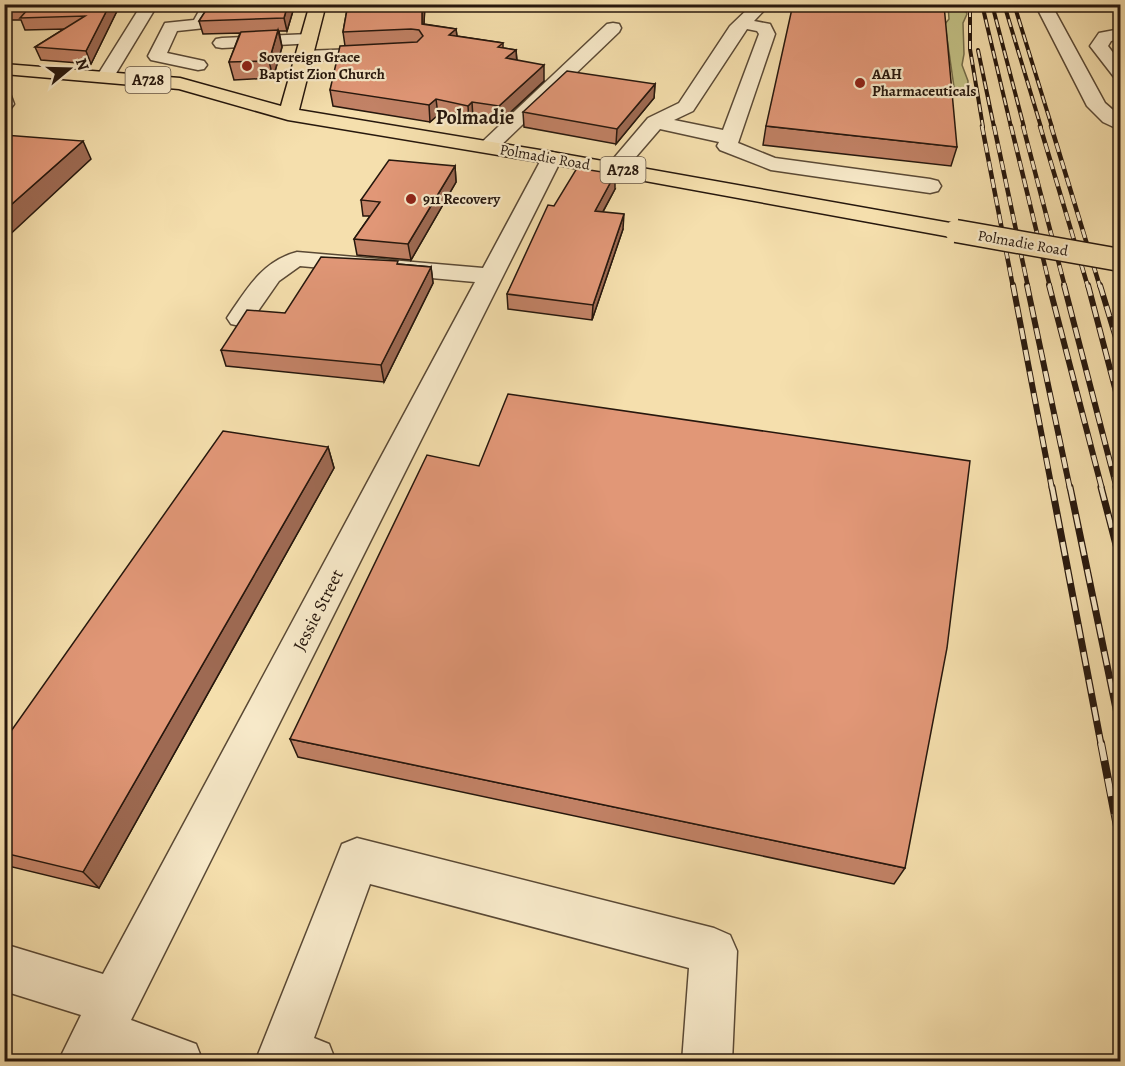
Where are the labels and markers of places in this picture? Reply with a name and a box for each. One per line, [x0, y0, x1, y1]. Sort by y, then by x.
place label: Sovereign Grace Baptist Zion Church [259, 47, 385, 84]
marker: Sovereign Grace Baptist Zion Church [240, 59, 254, 73]
place label: AAH Pharmaceuticals [871, 64, 976, 101]
marker: AAH Pharmaceuticals [853, 76, 867, 90]
place label: 911 Recovery [423, 189, 501, 209]
marker: 911 Recovery [404, 192, 418, 206]

